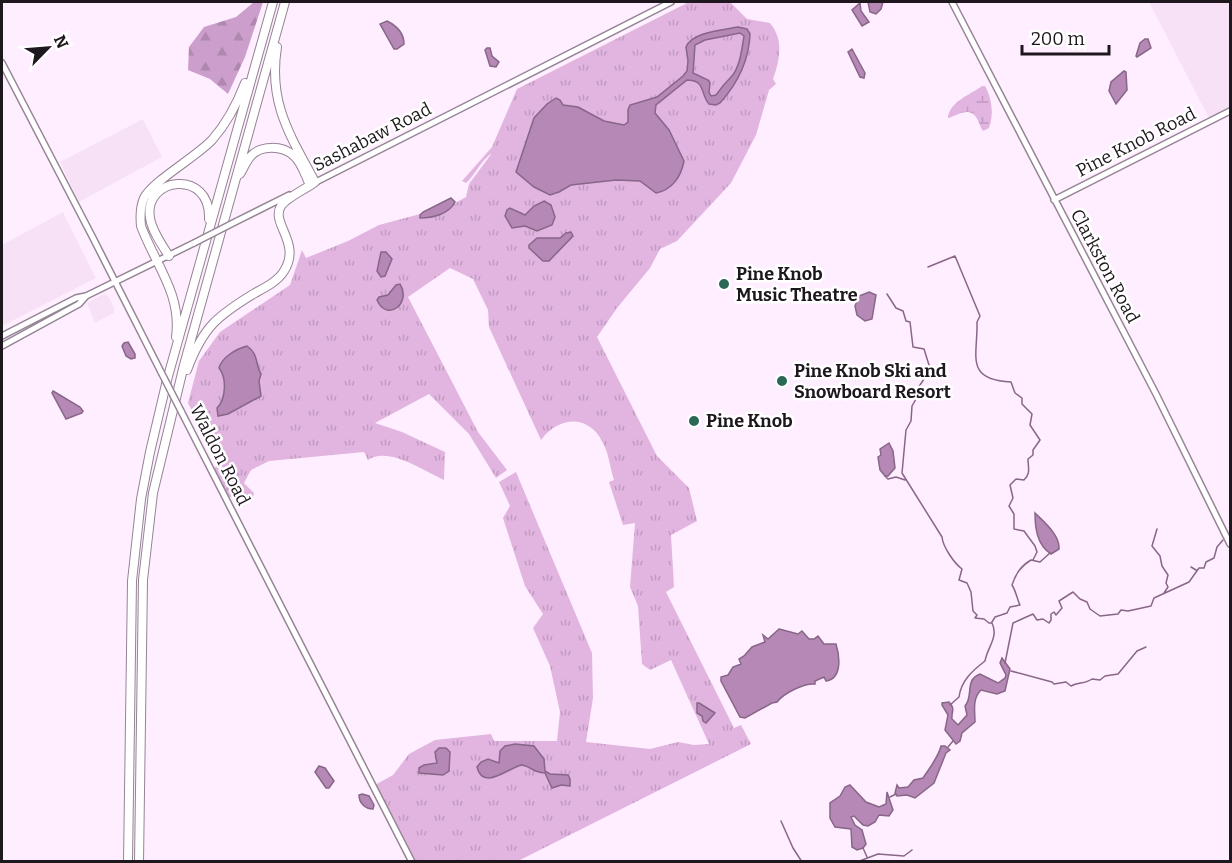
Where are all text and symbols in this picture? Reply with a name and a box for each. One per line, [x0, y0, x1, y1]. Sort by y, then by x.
north arrow [18, 18, 78, 78]
scale bar [1022, 18, 1109, 56]
text: 200 m [1031, 28, 1085, 50]
text: N [50, 32, 72, 51]
street label: Sashabaw Road [309, 98, 435, 176]
street label: Pine Knob Road [1073, 102, 1200, 182]
street label: Clarkston Road [1066, 205, 1144, 327]
place label: Pine Knob Music Theatre [736, 263, 858, 306]
marker: Pine Knob Music Theatre [717, 277, 731, 291]
place label: Pine Knob Ski and Snowboard Resort [794, 360, 951, 403]
marker: Pine Knob Ski and Snowboard Resort [775, 374, 789, 388]
street label: Waldon Road [185, 401, 255, 509]
place label: Pine Knob [706, 410, 793, 432]
marker: Pine Knob [687, 414, 701, 428]

